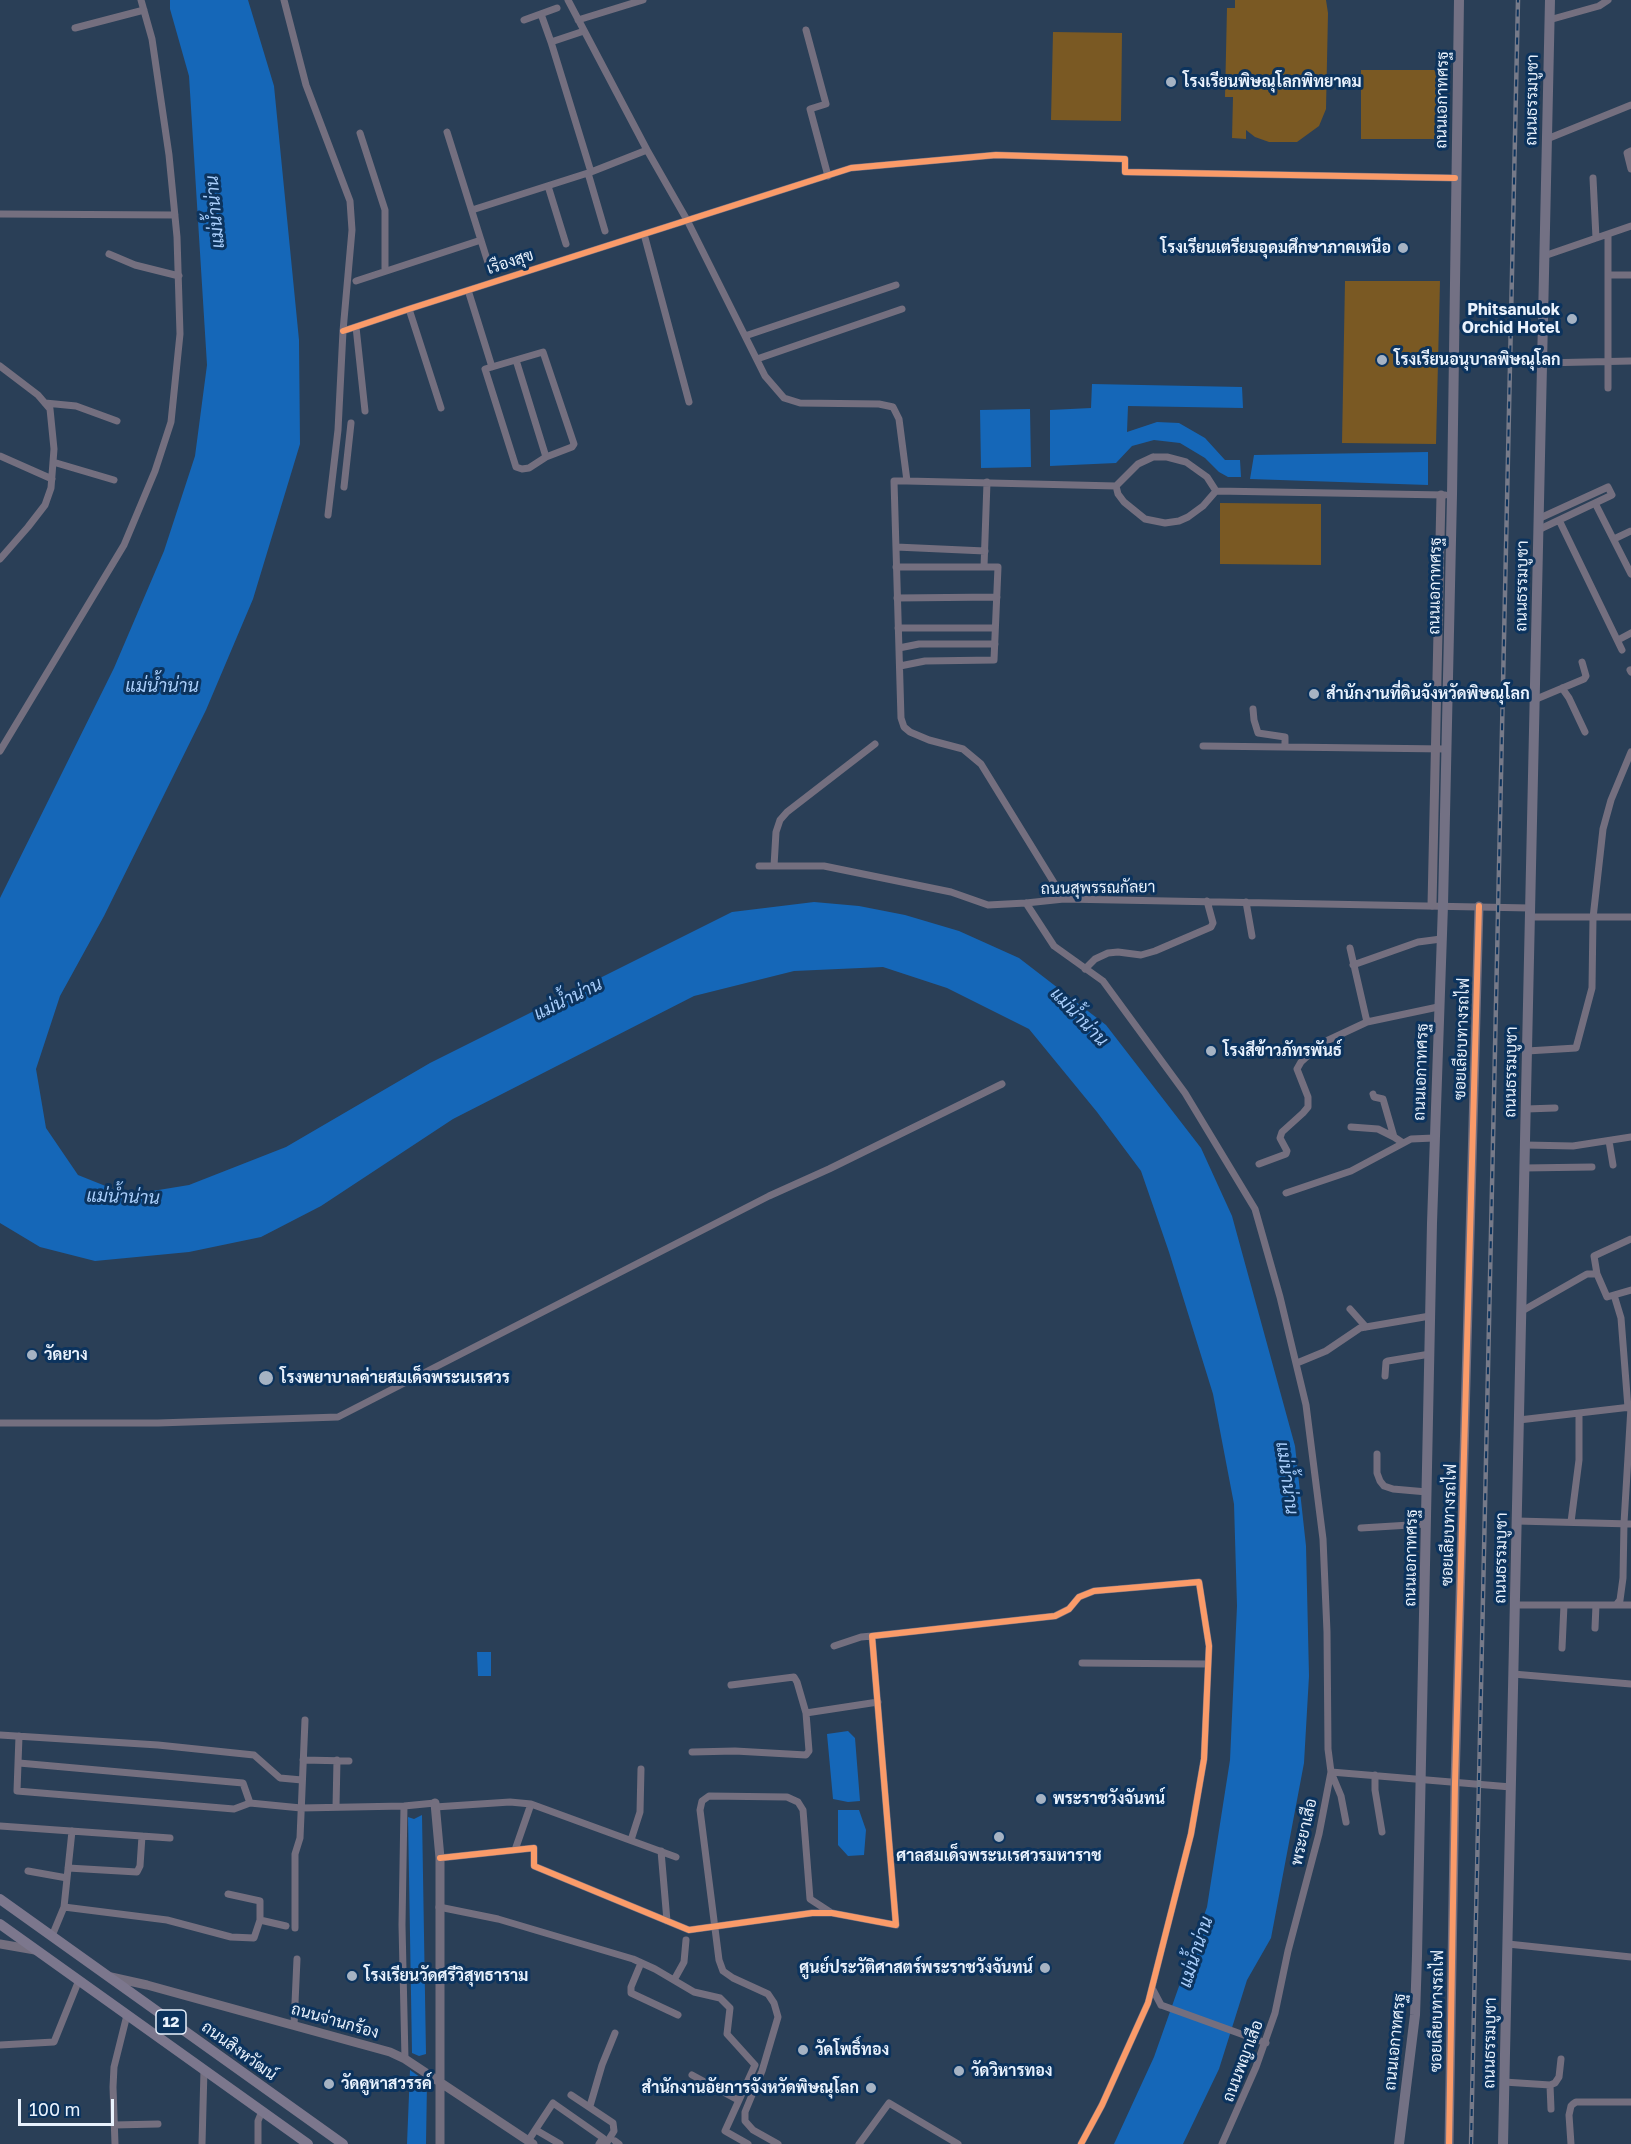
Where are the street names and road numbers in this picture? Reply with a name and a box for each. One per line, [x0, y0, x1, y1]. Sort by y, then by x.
street label: ถนนเอกาทศรฐ [1432, 51, 1452, 149]
street label: ถนนธรรมบูชา [1522, 54, 1542, 146]
street label: เรืองสุข [484, 245, 536, 279]
street label: ถนนเอกาทศรฐ [1425, 537, 1445, 635]
street label: ถนนธรรมบูชา [1512, 540, 1532, 632]
street label: ถนนสุพรรณกัลยา [1041, 877, 1155, 899]
street label: ซอยเลียบทางรถไฟ [1450, 977, 1474, 1101]
street label: ถนนเอกาทศรฐ [1410, 1023, 1432, 1121]
street label: ถนนธรรมบูชา [1501, 1026, 1521, 1118]
street label: ซอยเลียบทางรถไฟ [1437, 1463, 1461, 1587]
street label: ถนนเอกาทศรฐ [1401, 1509, 1421, 1607]
street label: ถนนธรรมบูชา [1491, 1512, 1511, 1604]
street label: พระยาเสือ [1287, 1797, 1321, 1867]
street label: ซอยเลียบทางรถไฟ [1426, 1950, 1448, 2072]
street label: ถนนเอกาทศรฐ [1380, 1993, 1410, 2091]
street label: ถนนธรรมบูชา [1480, 1997, 1500, 2089]
street label: ถนนจ่านกร้อง [289, 1999, 381, 2043]
road number: 12 [156, 2010, 186, 2034]
street label: ถนนสิงหวัฒน์ [198, 2017, 280, 2085]
street label: ถนนพญาเสือ [1219, 2017, 1267, 2105]

